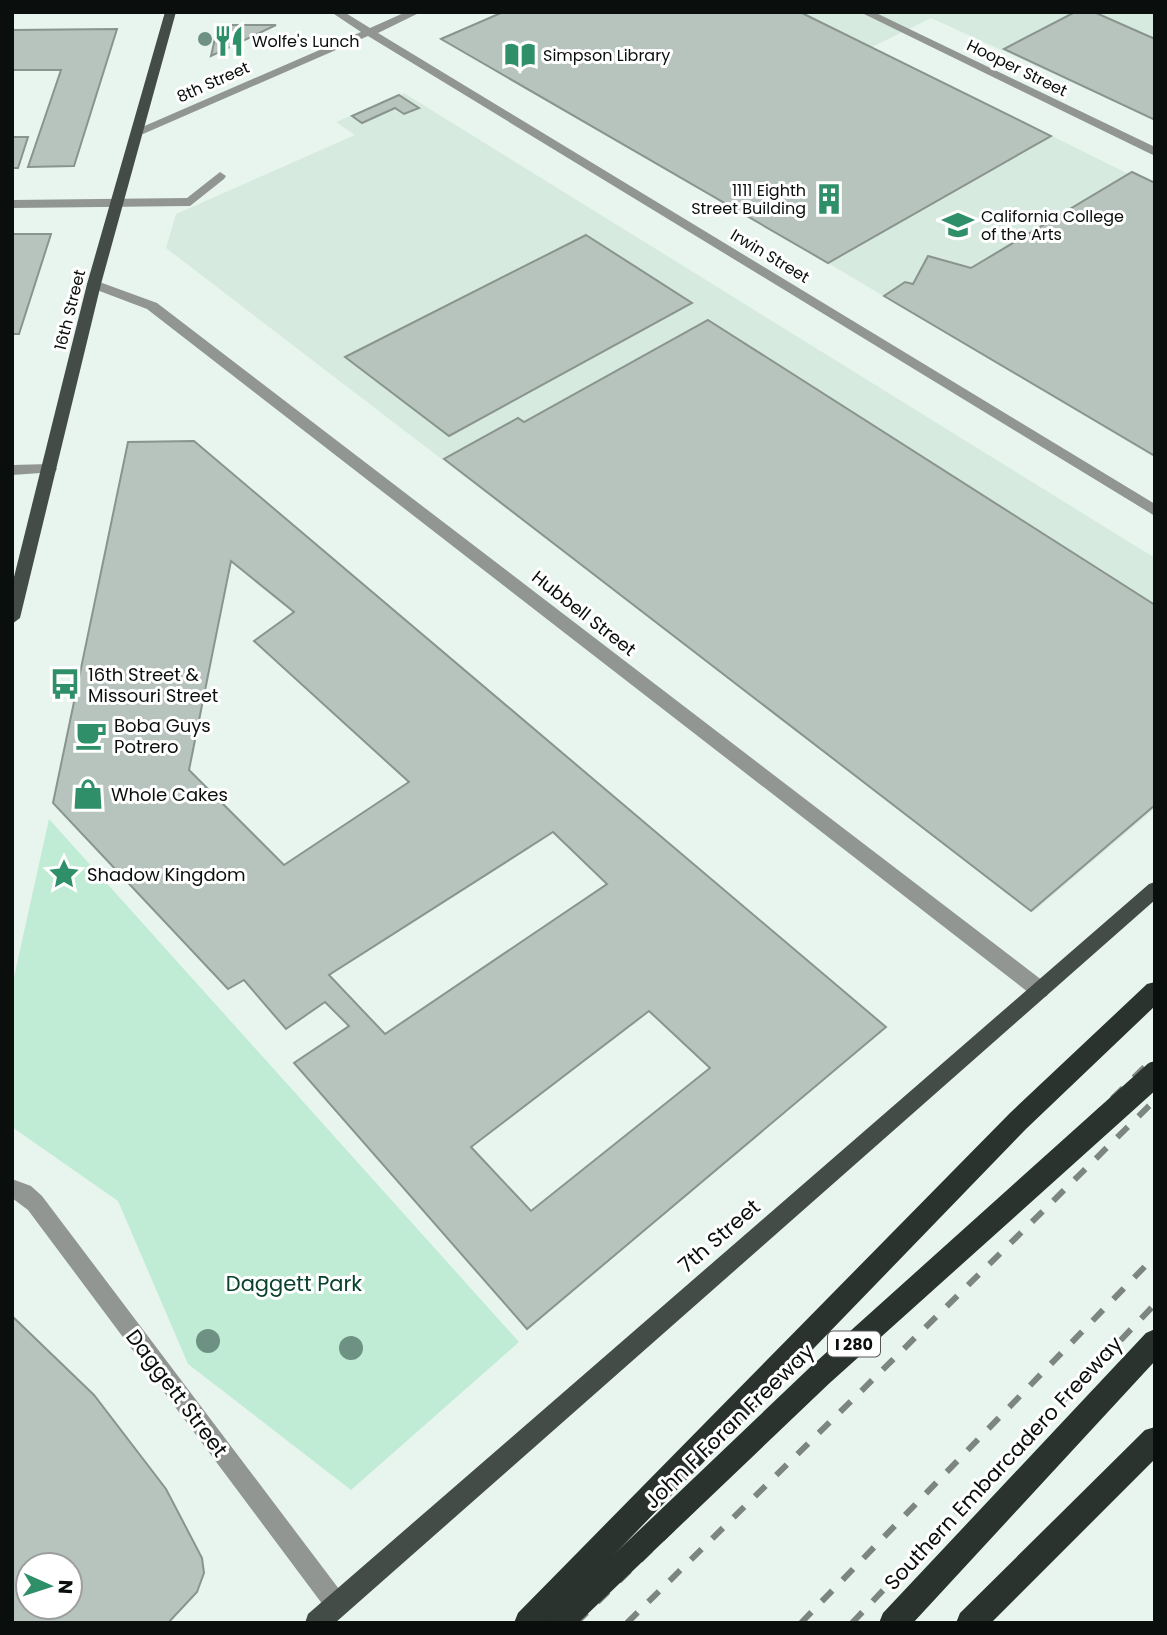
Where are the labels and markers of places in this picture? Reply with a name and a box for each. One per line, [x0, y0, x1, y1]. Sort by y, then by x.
restaurant icon: Wolfe's Lunch [212, 24, 246, 58]
place label: Wolfe's Lunch [252, 30, 360, 53]
library icon: Simpson Library [503, 38, 537, 72]
place label: Simpson Library [543, 44, 670, 67]
place label: 1111 Eighth Street Building [691, 179, 806, 220]
building icon: 1111 Eighth Street Building [812, 182, 846, 216]
place label: California College of the Arts [981, 205, 1124, 246]
school or university icon: California College of the Arts [941, 208, 975, 242]
place label: 16th Street & Missouri Street [88, 662, 218, 708]
bus stop icon: 16th Street & Missouri Street [48, 667, 82, 701]
place label: Boba Guys Potrero [114, 713, 211, 759]
cafe icon: Boba Guys Potrero [74, 718, 108, 752]
shop icon: Whole Cakes [71, 777, 105, 811]
place label: Whole Cakes [111, 782, 228, 807]
place icon: Shadow Kingdom [47, 857, 81, 891]
place label: Shadow Kingdom [87, 862, 246, 887]

